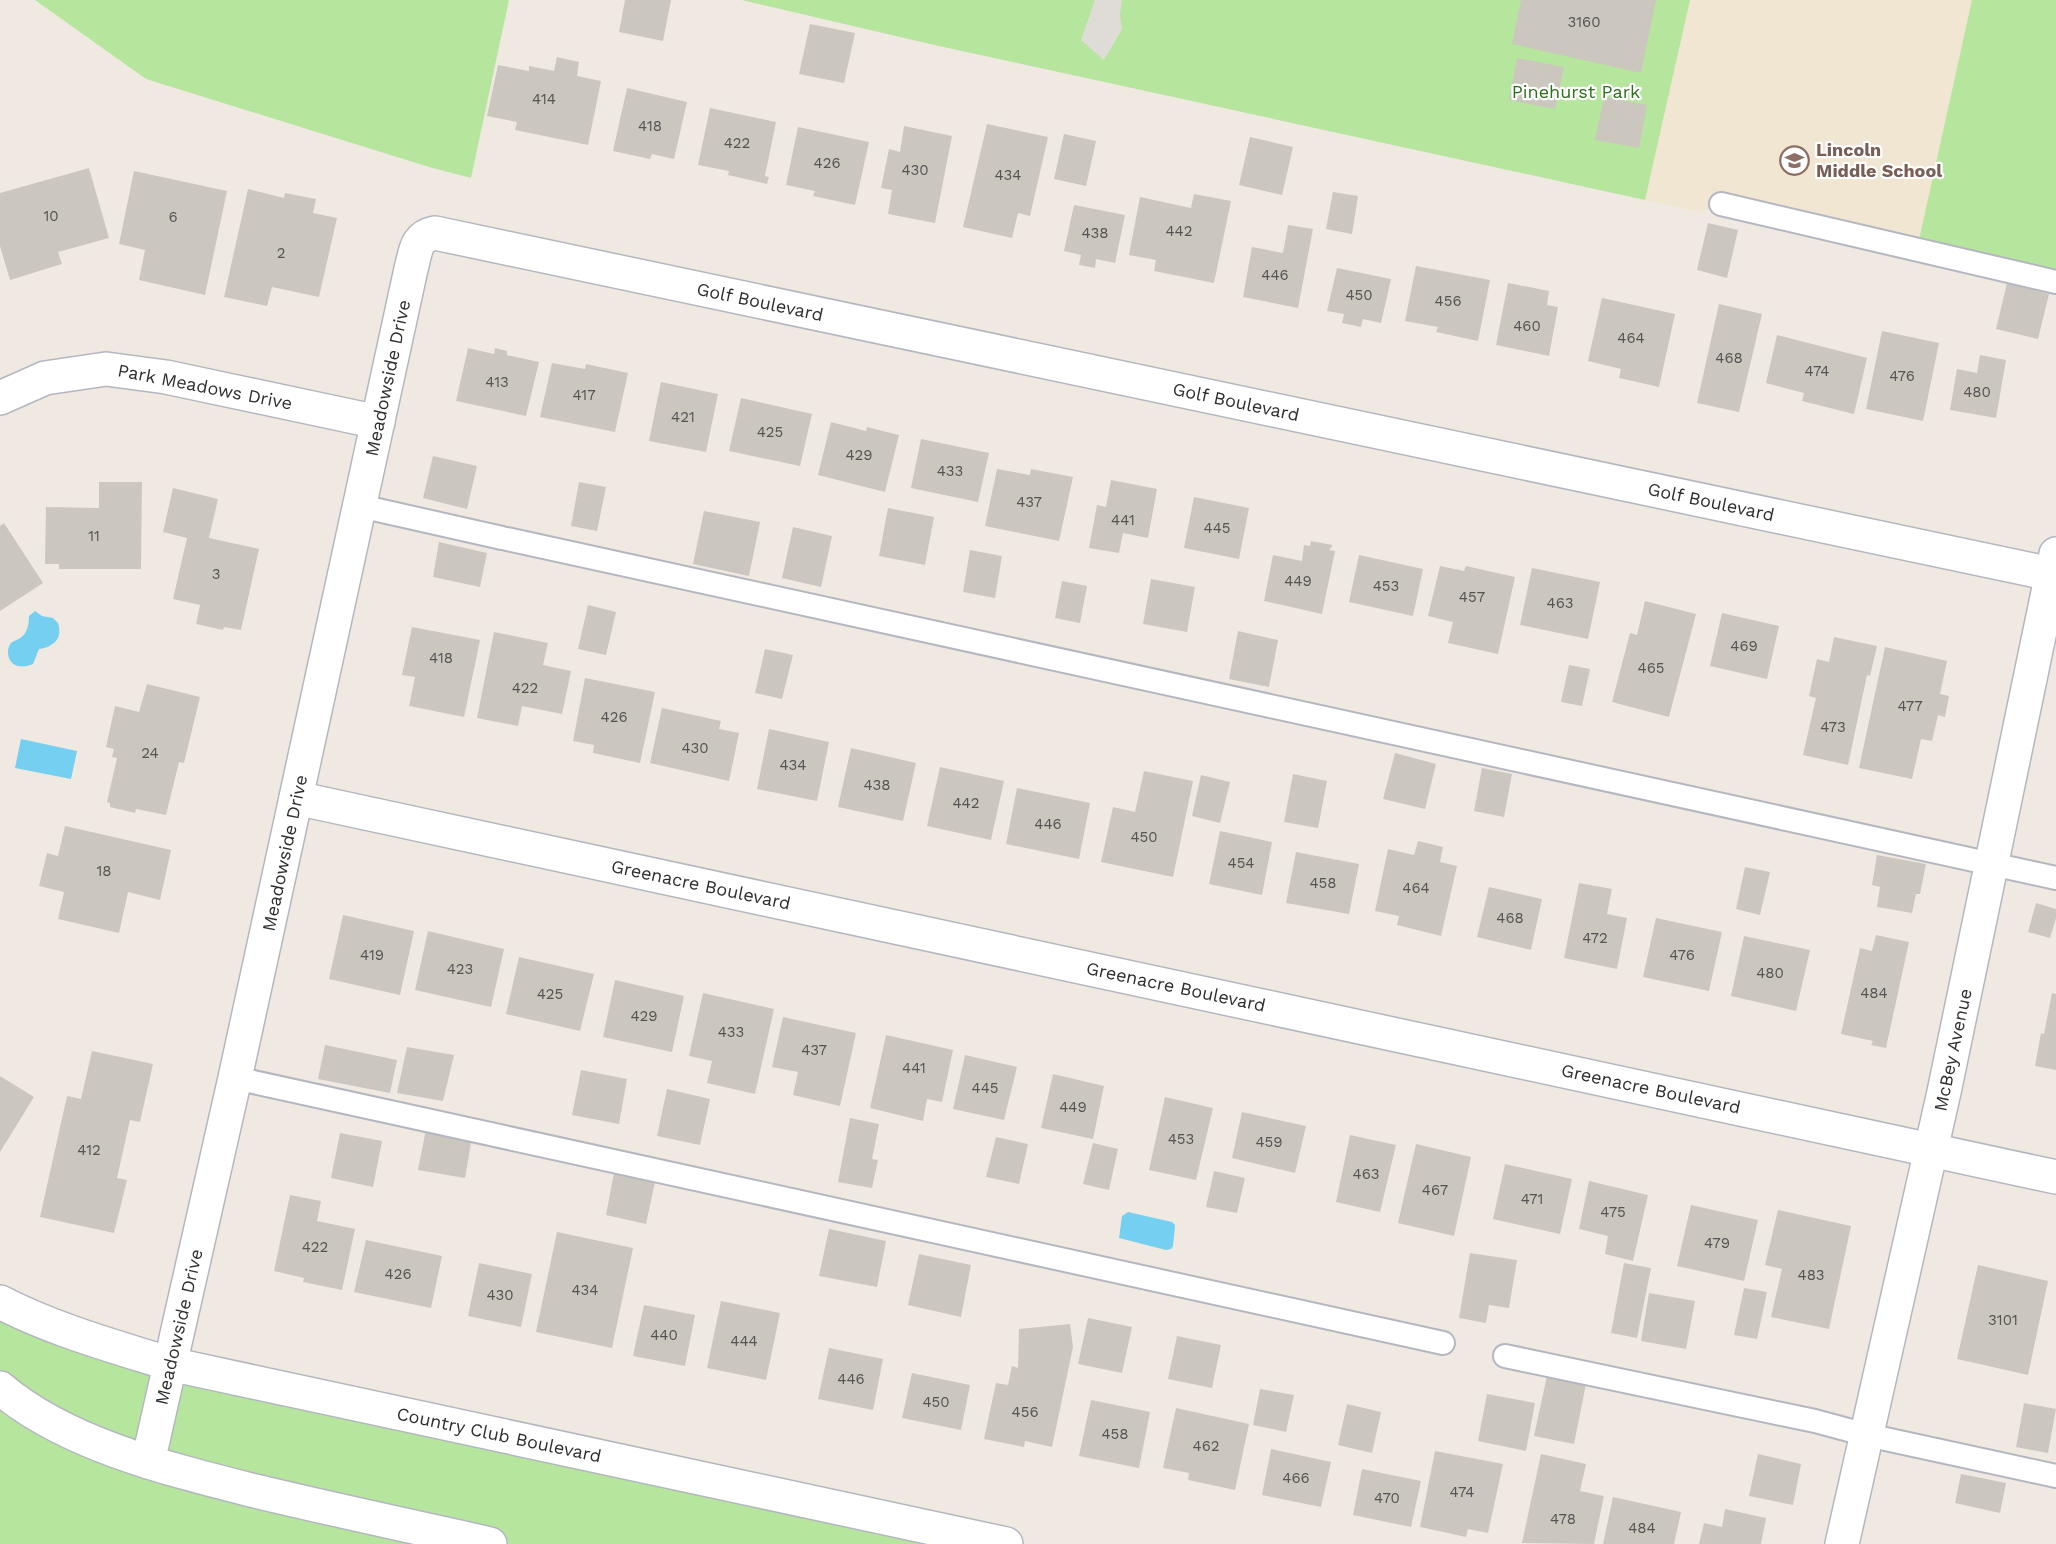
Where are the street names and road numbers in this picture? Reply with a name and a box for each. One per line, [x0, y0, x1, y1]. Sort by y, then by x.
street label: Golf Boulevard [695, 278, 825, 325]
street label: Meadowside Drive [361, 298, 414, 458]
street label: Park Meadows Drive [116, 359, 294, 414]
street label: Golf Boulevard [1171, 378, 1301, 425]
street label: Golf Boulevard [1646, 478, 1776, 525]
street label: Meadowside Drive [258, 773, 311, 933]
street label: Greenacre Boulevard [610, 855, 793, 914]
street label: Greenacre Boulevard [1085, 957, 1268, 1016]
street label: McBey Avenue [1929, 987, 1976, 1113]
street label: Greenacre Boulevard [1560, 1059, 1743, 1118]
street label: Meadowside Drive [150, 1247, 207, 1407]
street label: Country Club Boulevard [395, 1403, 603, 1466]

